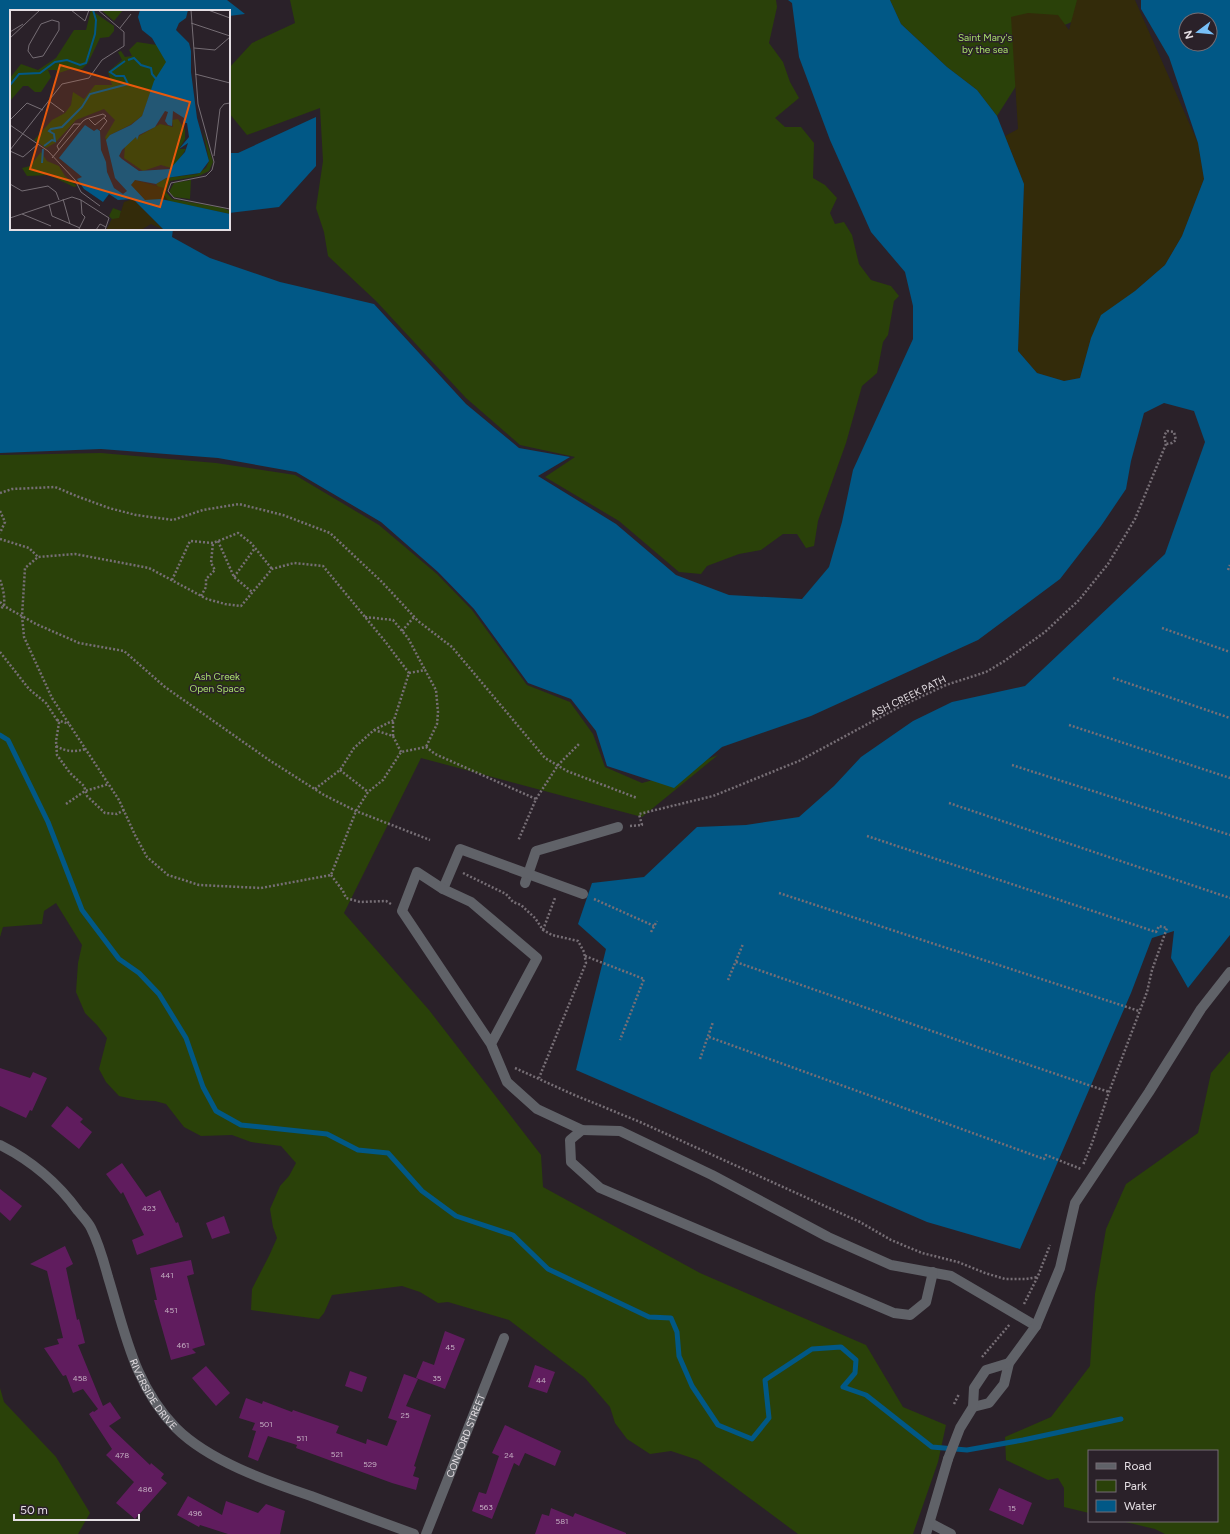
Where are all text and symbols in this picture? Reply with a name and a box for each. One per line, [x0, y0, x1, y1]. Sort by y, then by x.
inset map [10, 10, 230, 230]
north arrow [1178, 12, 1218, 52]
text: N [1181, 29, 1196, 41]
park label: Saint Mary's by the sea [958, 31, 1012, 56]
park label: Ash Creek Open Space [189, 670, 245, 695]
street label: ASH CREEK PATH [868, 673, 948, 720]
house number: 423 [142, 1203, 156, 1213]
house number: 441 [160, 1270, 174, 1280]
house number: 451 [165, 1305, 177, 1315]
house number: 461 [177, 1340, 189, 1350]
house number: 45 [445, 1342, 455, 1352]
street label: RIVERSIDE DRIVE [127, 1357, 180, 1432]
house number: 458 [73, 1373, 87, 1383]
house number: 35 [433, 1373, 442, 1383]
house number: 44 [536, 1375, 546, 1385]
street label: CONCORD STREET [443, 1392, 488, 1479]
house number: 25 [400, 1410, 410, 1420]
house number: 501 [259, 1419, 273, 1429]
house number: 511 [296, 1433, 308, 1443]
house number: 521 [331, 1449, 343, 1459]
house number: 478 [115, 1450, 129, 1460]
house number: 24 [504, 1450, 514, 1460]
legend [1088, 1450, 1218, 1522]
house number: 529 [363, 1459, 377, 1469]
text: Road [1124, 1459, 1152, 1473]
text: Park [1124, 1479, 1147, 1493]
house number: 486 [138, 1484, 153, 1494]
scale bar [14, 1496, 139, 1522]
text: Water [1124, 1499, 1156, 1513]
house number: 563 [479, 1502, 493, 1512]
text: 50 m [20, 1503, 48, 1517]
house number: 15 [1008, 1503, 1016, 1513]
house number: 496 [188, 1508, 202, 1518]
house number: 581 [556, 1516, 568, 1526]

